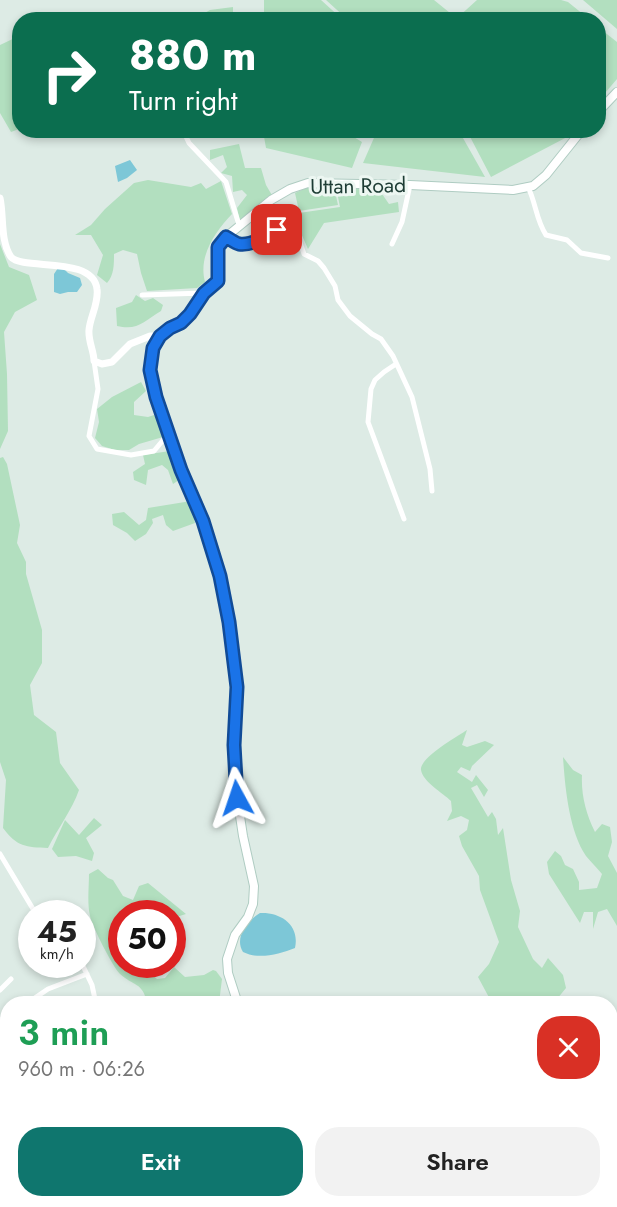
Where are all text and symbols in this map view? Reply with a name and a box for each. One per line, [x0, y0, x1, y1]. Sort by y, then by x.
text: 880 m [129, 25, 257, 86]
icon: right [30, 36, 108, 114]
text: Turn right [129, 81, 237, 120]
street label: Uttan Road [310, 170, 406, 202]
pin [251, 204, 302, 255]
icon: arrive [260, 213, 293, 246]
position arrow [205, 766, 269, 830]
speed limit sign: 50 [108, 900, 186, 978]
text: 45 [37, 910, 77, 953]
text: km/h [40, 943, 74, 965]
text: 3 min [18, 1006, 109, 1058]
button: close [537, 1016, 600, 1079]
text: 960 m · 06:26 [18, 1055, 145, 1084]
button: Exit [18, 1127, 303, 1196]
button: Share [315, 1127, 600, 1196]

